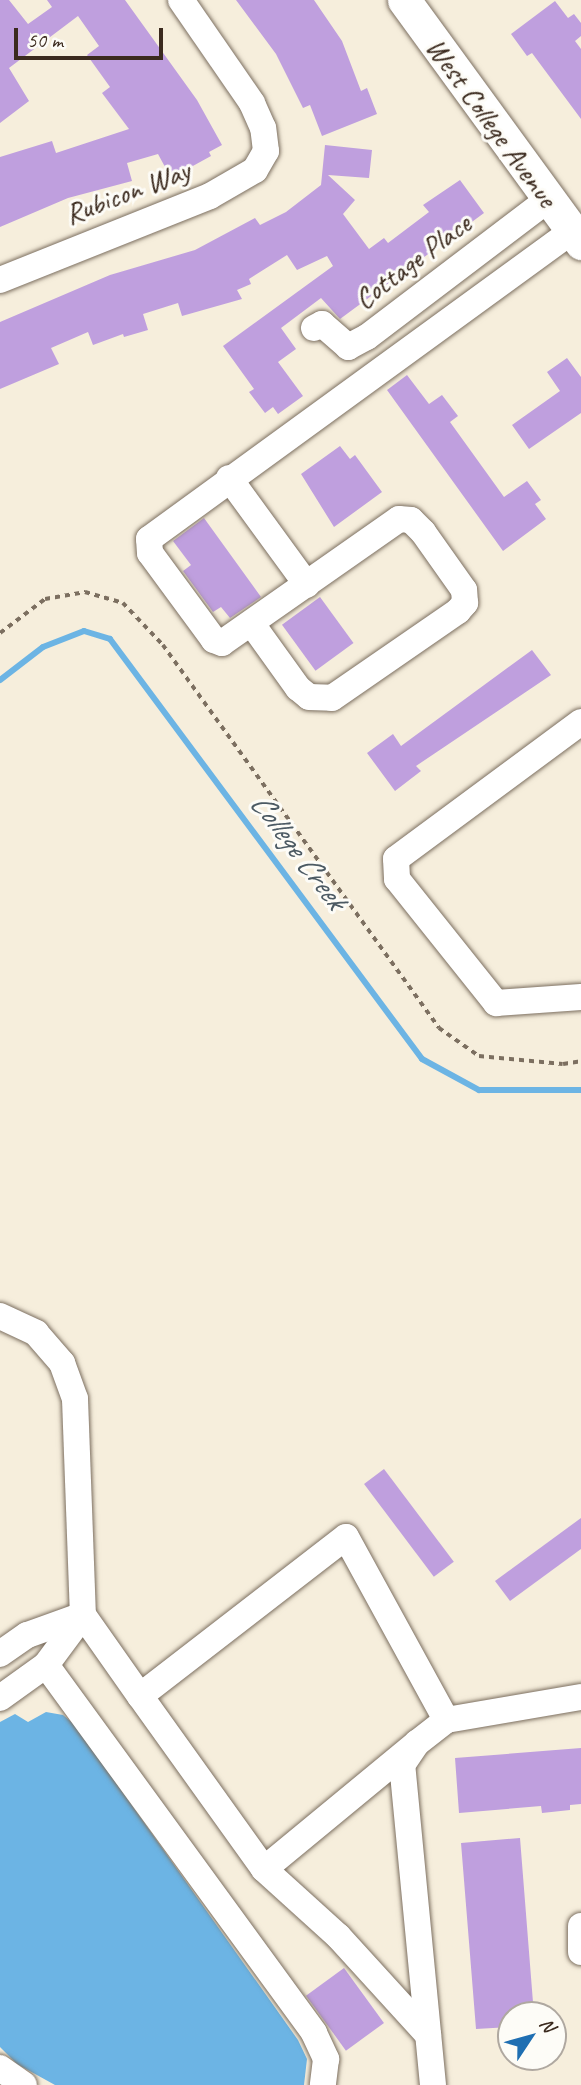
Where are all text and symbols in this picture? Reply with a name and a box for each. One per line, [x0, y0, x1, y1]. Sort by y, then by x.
scale bar [18, 14, 166, 58]
text: 50 m [27, 27, 63, 53]
street label: West College Avenue [419, 30, 565, 214]
street label: Rubicon Way [59, 152, 195, 232]
street label: Cottage Place [346, 205, 478, 317]
water label: College Creek [242, 785, 354, 917]
north arrow [497, 2001, 567, 2071]
text: N [534, 2013, 561, 2037]

